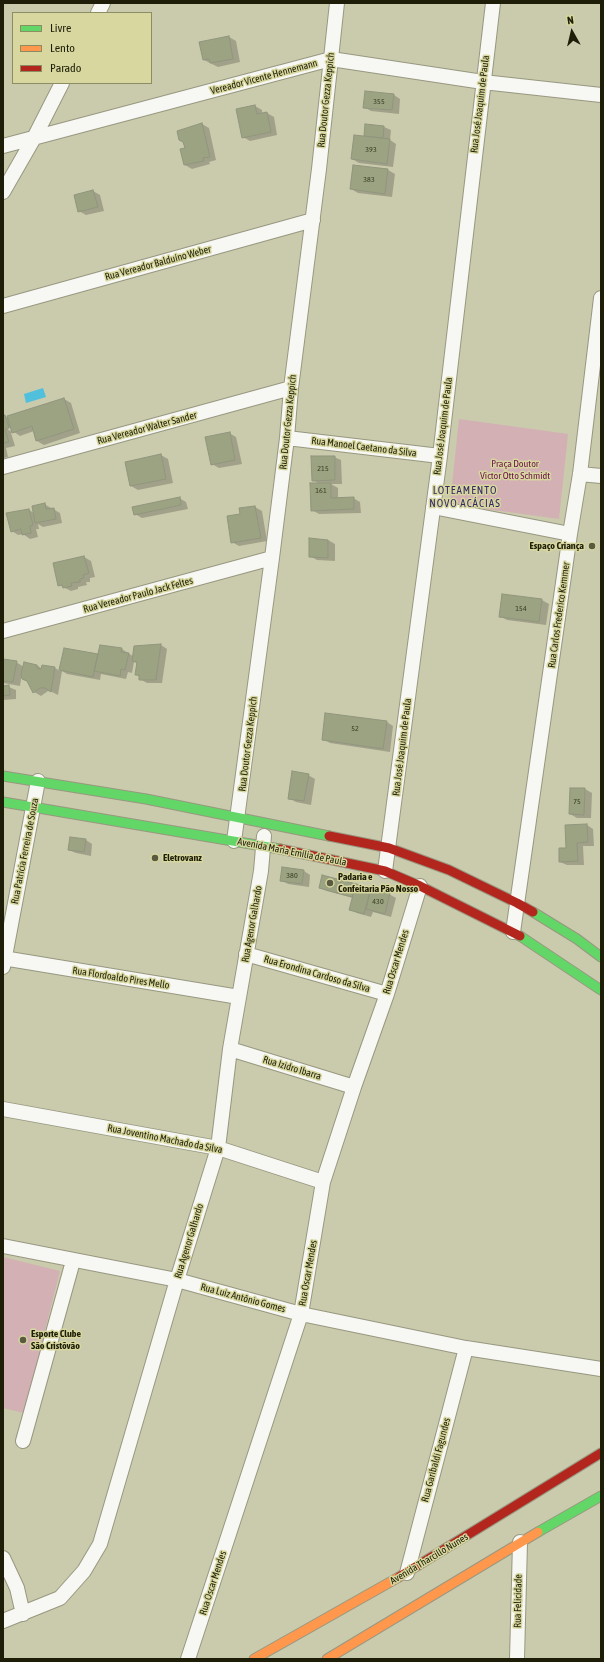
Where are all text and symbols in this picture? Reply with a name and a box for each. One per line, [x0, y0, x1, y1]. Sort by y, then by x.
legend [12, 12, 152, 84]
north arrow [552, 12, 592, 52]
text: N [566, 14, 574, 27]
text: Livre [50, 21, 71, 35]
text: Lento [50, 41, 75, 55]
street label: Rua Doutor Gezza Keppich [315, 52, 337, 148]
street label: Rua José Joaquim de Paula [468, 54, 492, 154]
street label: Vereador Vicente Hennemann [209, 57, 319, 97]
text: Parado [50, 61, 81, 75]
house number: 355 [373, 96, 385, 106]
house number: 393 [365, 144, 377, 154]
house number: 383 [363, 174, 375, 184]
street label: Rua Vereador Balduíno Weber [104, 243, 212, 283]
street label: Rua Doutor Gezza Keppich [277, 374, 299, 470]
street label: Rua José Joaquim de Paula [431, 376, 455, 476]
street label: Rua Vereador Walter Sander [96, 409, 198, 447]
street label: Rua Manoel Caetano da Silva [311, 435, 417, 459]
park label: Praça Doutor Victor Otto Schmidt [480, 458, 550, 482]
house number: 215 [317, 463, 329, 473]
district label: LOTEAMENTO NOVO ACÁCIAS [429, 484, 501, 510]
house number: 161 [315, 485, 327, 495]
place label: Espaço Criança [529, 540, 584, 552]
marker: Espaço Criança [587, 541, 597, 551]
street label: Rua Carlos Frederico Kemmer [546, 561, 572, 669]
street label: Rua Vereador Paulo Jack Feltes [82, 575, 194, 615]
house number: 154 [515, 603, 527, 613]
street label: Rua Doutor Gezza Keppich [236, 696, 260, 792]
street label: Rua José Joaquim de Paula [390, 697, 414, 797]
house number: 52 [351, 723, 359, 733]
house number: 75 [573, 796, 581, 806]
street label: Rua Patrícia Ferreira de Souza [9, 797, 41, 905]
street label: Avenida Maria Emília de Paula [236, 836, 348, 868]
place label: Eletrovanz [163, 852, 202, 864]
marker: Eletrovanz [150, 853, 160, 863]
house number: 380 [286, 870, 298, 880]
place label: Padaria e Confeitaria Pão Nosso [338, 871, 418, 894]
marker: Padaria e Confeitaria Pão Nosso [325, 878, 335, 888]
street label: Rua Agenor Galhardo [239, 885, 265, 963]
house number: 430 [372, 896, 384, 906]
street label: Rua Oscar Mendes [380, 928, 412, 996]
street label: Rua Erondina Cardoso da Silva [262, 953, 372, 995]
street label: Rua Flordoaldo Pires Mello [72, 964, 170, 992]
street label: Rua Izidro Ibarra [261, 1053, 323, 1083]
street label: Rua Joventino Machado da Silva [106, 1122, 224, 1156]
street label: Rua Agenor Galhardo [172, 1202, 206, 1280]
street label: Rua Oscar Mendes [296, 1239, 320, 1307]
street label: Rua Luiz Antônio Gomes [199, 1281, 287, 1315]
place label: Esporte Clube São Cristõvão [31, 1328, 81, 1352]
marker: Esporte Clube São Cristõvão [18, 1335, 28, 1345]
street label: Rua Garibaldi Fagundes [419, 1417, 453, 1503]
street label: Avenida Tharcillo Nunes [388, 1531, 470, 1587]
street label: Rua Oscar Mendes [197, 1549, 229, 1617]
street label: Rua Felicidade [512, 1574, 524, 1628]

